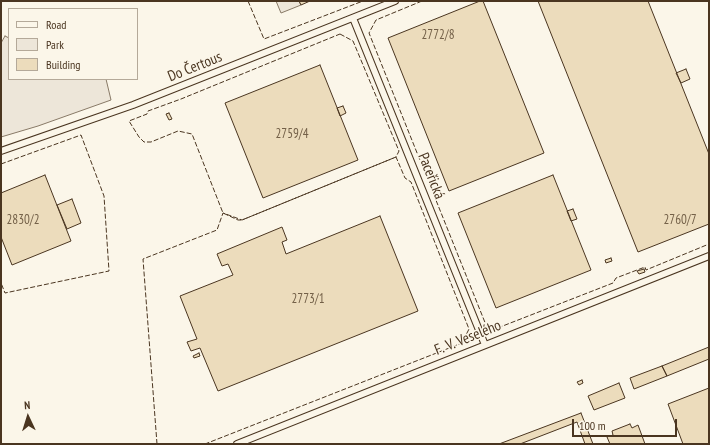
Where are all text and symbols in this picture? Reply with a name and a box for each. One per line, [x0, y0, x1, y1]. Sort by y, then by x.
legend [8, 8, 138, 80]
text: Road [46, 17, 66, 32]
house number: 2772/8 [421, 27, 455, 43]
text: Park [46, 37, 64, 52]
street label: Do Čertous [165, 48, 225, 86]
text: Building [46, 57, 81, 72]
house number: 2759/4 [275, 126, 309, 142]
street label: Paceřická [414, 150, 448, 202]
house number: 2830/2 [6, 212, 40, 228]
house number: 2760/7 [663, 212, 697, 228]
house number: 2773/1 [291, 291, 325, 307]
street label: F. V. Veselého [432, 317, 504, 359]
north arrow [8, 397, 48, 437]
text: N [24, 398, 31, 412]
scale bar [574, 411, 679, 437]
text: 100 m [579, 418, 606, 433]

